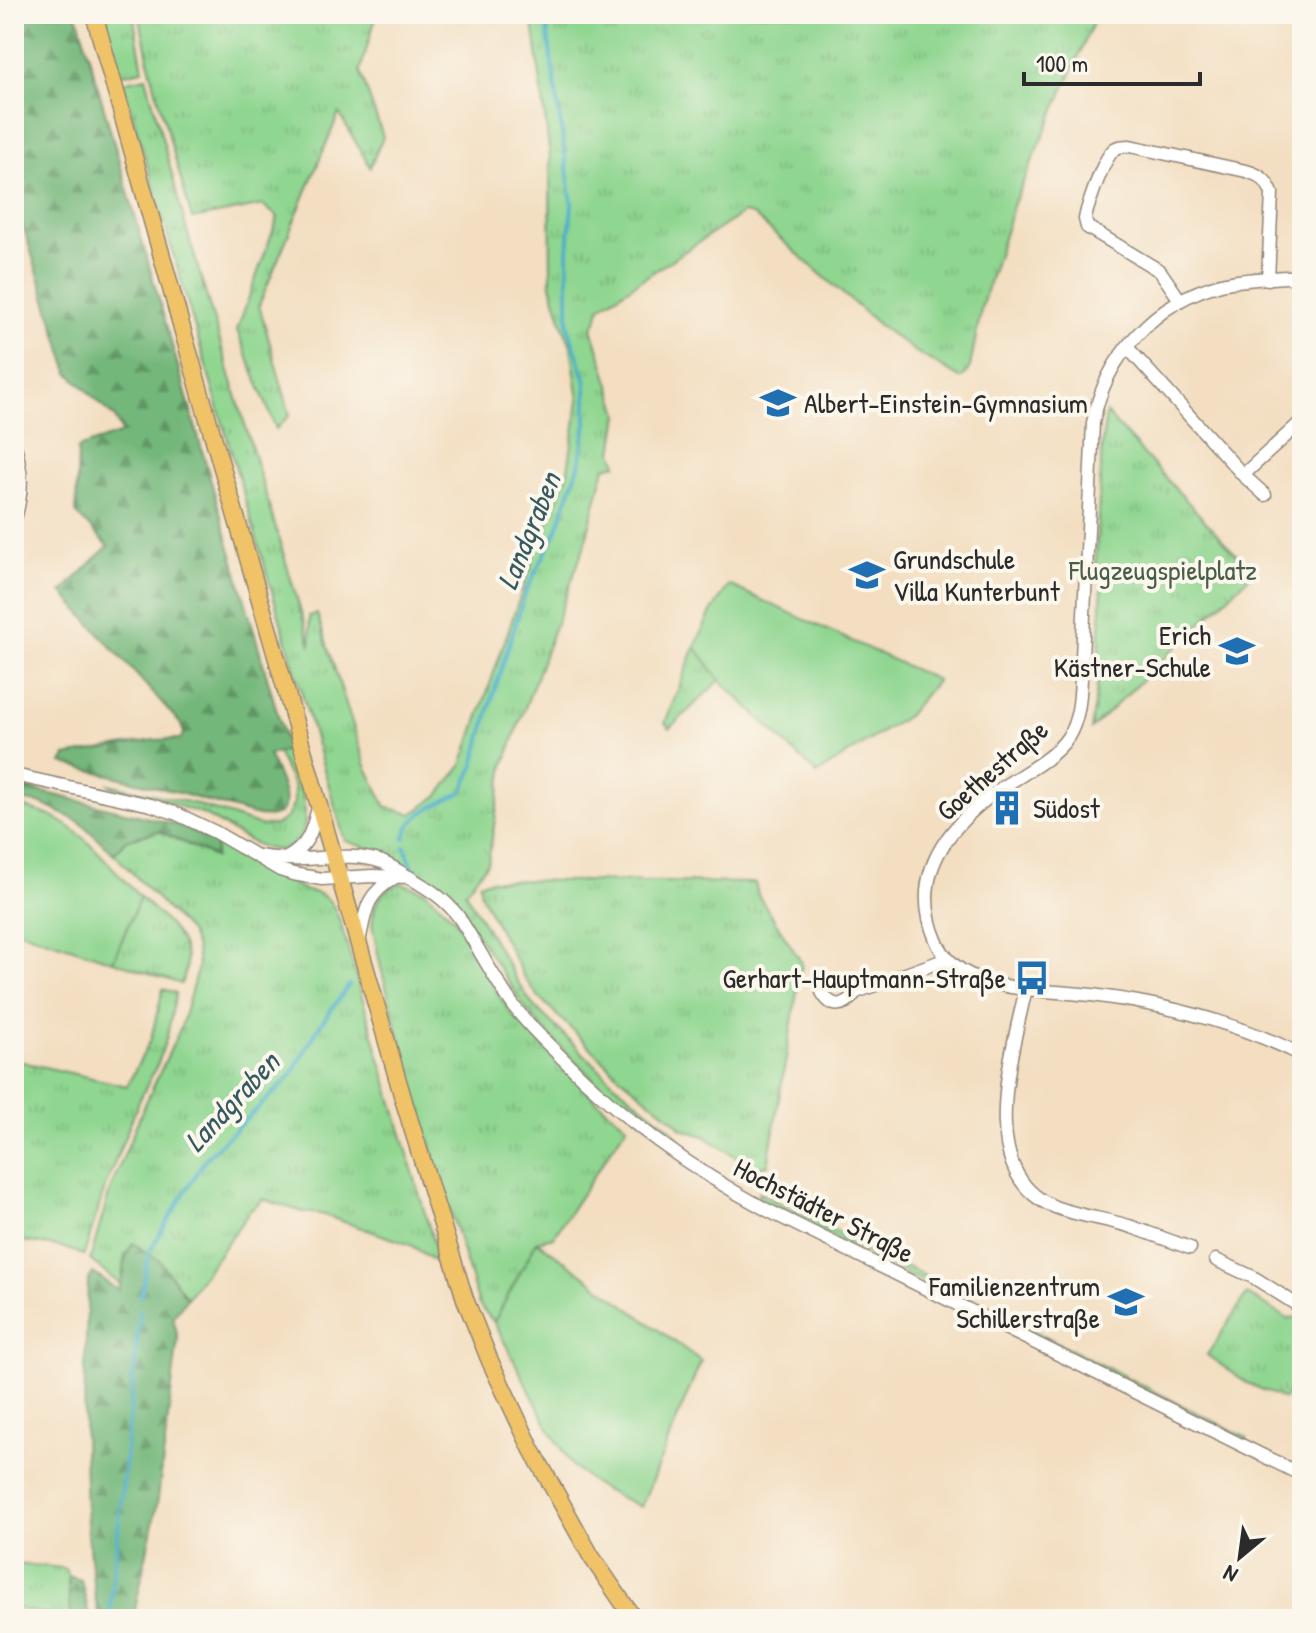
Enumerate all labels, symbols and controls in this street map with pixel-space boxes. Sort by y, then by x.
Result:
scale bar [1024,36,1200,86]
text: 100 m [1036,47,1088,79]
school or university icon: Albert-Einstein-Gymnasium [759,384,797,422]
place label: Albert-Einstein-Gymnasium [804,384,1088,422]
water label: Landgraben [487,464,571,595]
place label: Grundschule Villa Kunterbunt [893,540,1060,610]
park label: Flugzeugspielplatz [1068,551,1257,589]
school or university icon: Grundschule Villa Kunterbunt [848,556,886,594]
place label: Erich Kästner-Schule [1054,616,1211,686]
school or university icon: Erich Kästner-Schule [1218,632,1256,670]
street label: Goethestraße [928,711,1056,829]
building icon: Südost [988,789,1026,827]
place label: Südost [1033,789,1100,827]
place label: Gerhart-Hauptmann-Straße [722,959,1006,997]
bus stop icon: Gerhart-Hauptmann-Straße [1013,959,1051,997]
water label: Landgraben [175,1041,290,1161]
street label: Hochstädter Straße [727,1148,921,1272]
place label: Familienzentrum Schillerstraße [928,1267,1100,1337]
school or university icon: Familienzentrum Schillerstraße [1107,1283,1145,1321]
north arrow [1200,1517,1280,1597]
text: N [1218,1558,1243,1590]

